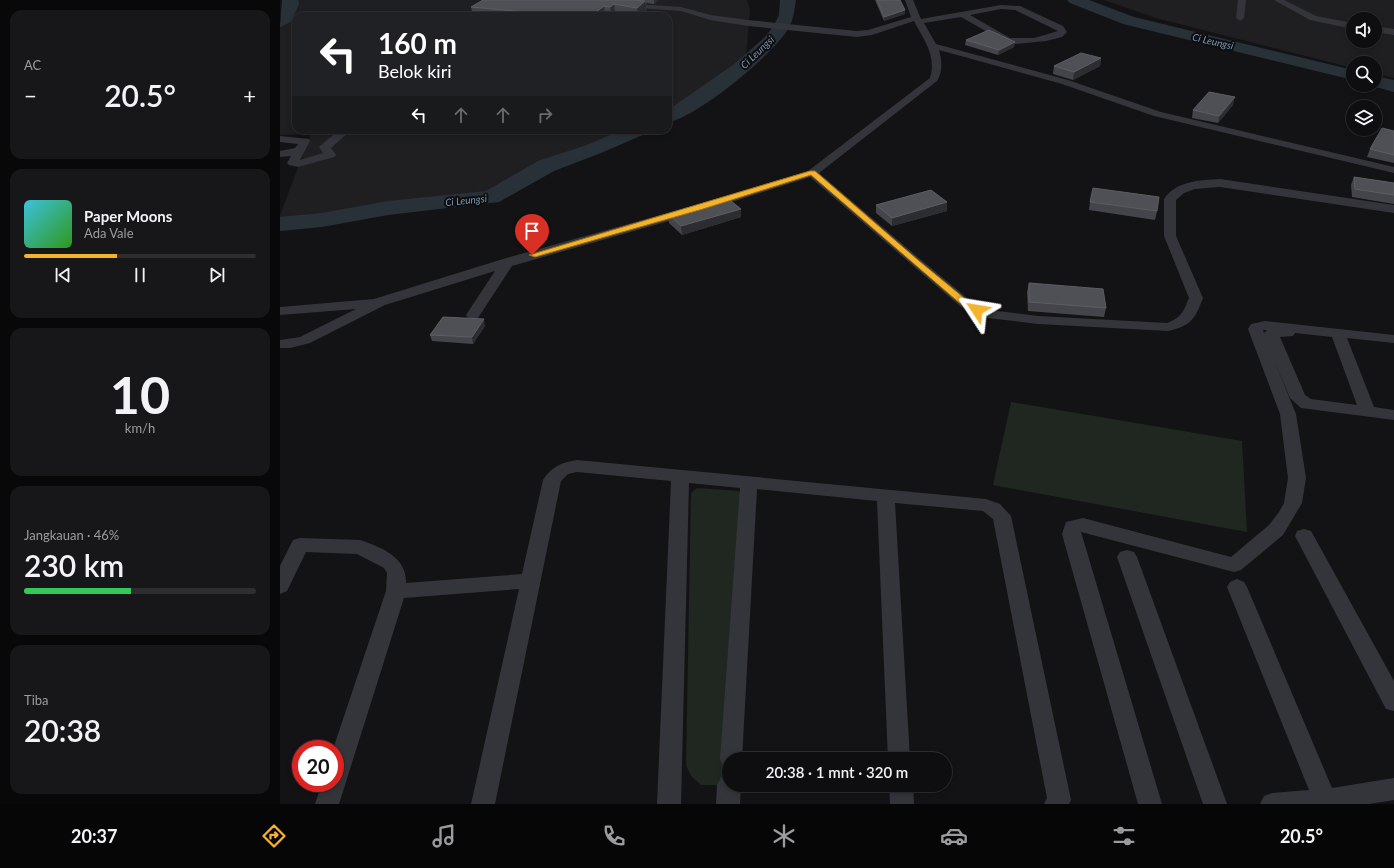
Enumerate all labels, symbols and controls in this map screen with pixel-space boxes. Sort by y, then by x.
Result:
map controls [1346,12,1382,136]
button: sound [1346,12,1382,48]
text: 160 m [378,26,457,60]
icon: left [312,28,364,80]
water label: Ci Leungsi [1191,30,1235,52]
water label: Ci Leungsi [738,33,777,71]
button: search [1346,56,1382,92]
text: AC [24,57,41,73]
text: Belok kiri [378,60,452,82]
text: 20.5° [104,77,176,113]
text: − [24,82,37,109]
text: + [243,82,256,109]
button: layers [1346,100,1382,136]
icon: left [408,104,430,126]
icon: ahead [450,104,472,126]
icon: ahead [492,104,514,126]
icon: right [534,104,556,126]
water label: Ci Leungsi [445,192,488,208]
text: Paper Moons [84,207,172,225]
pin [515,214,549,255]
icon: arrive [521,220,543,242]
text: Ada Vale [84,225,134,241]
icon: previous [52,264,74,286]
icon: pause [129,264,151,286]
icon: next [206,264,228,286]
position arrow [956,289,998,331]
text: 10 [110,363,170,425]
text: km/h [125,420,155,436]
text: Jangkauan · 46% [24,527,119,543]
text: 230 km [24,547,124,583]
text: Tiba [24,692,49,708]
text: 20:38 [24,712,101,748]
speed limit sign: 20 [292,740,344,792]
text: 20:38 · 1 mnt · 320 m [766,763,908,781]
icon: directions [260,822,288,850]
icon: music [430,822,458,850]
icon: phone [600,822,628,850]
icon: climate [770,822,798,850]
icon: car [940,822,968,850]
icon: filters [1110,822,1138,850]
text: 20:37 [71,825,117,847]
text: 20.5° [1280,825,1323,847]

